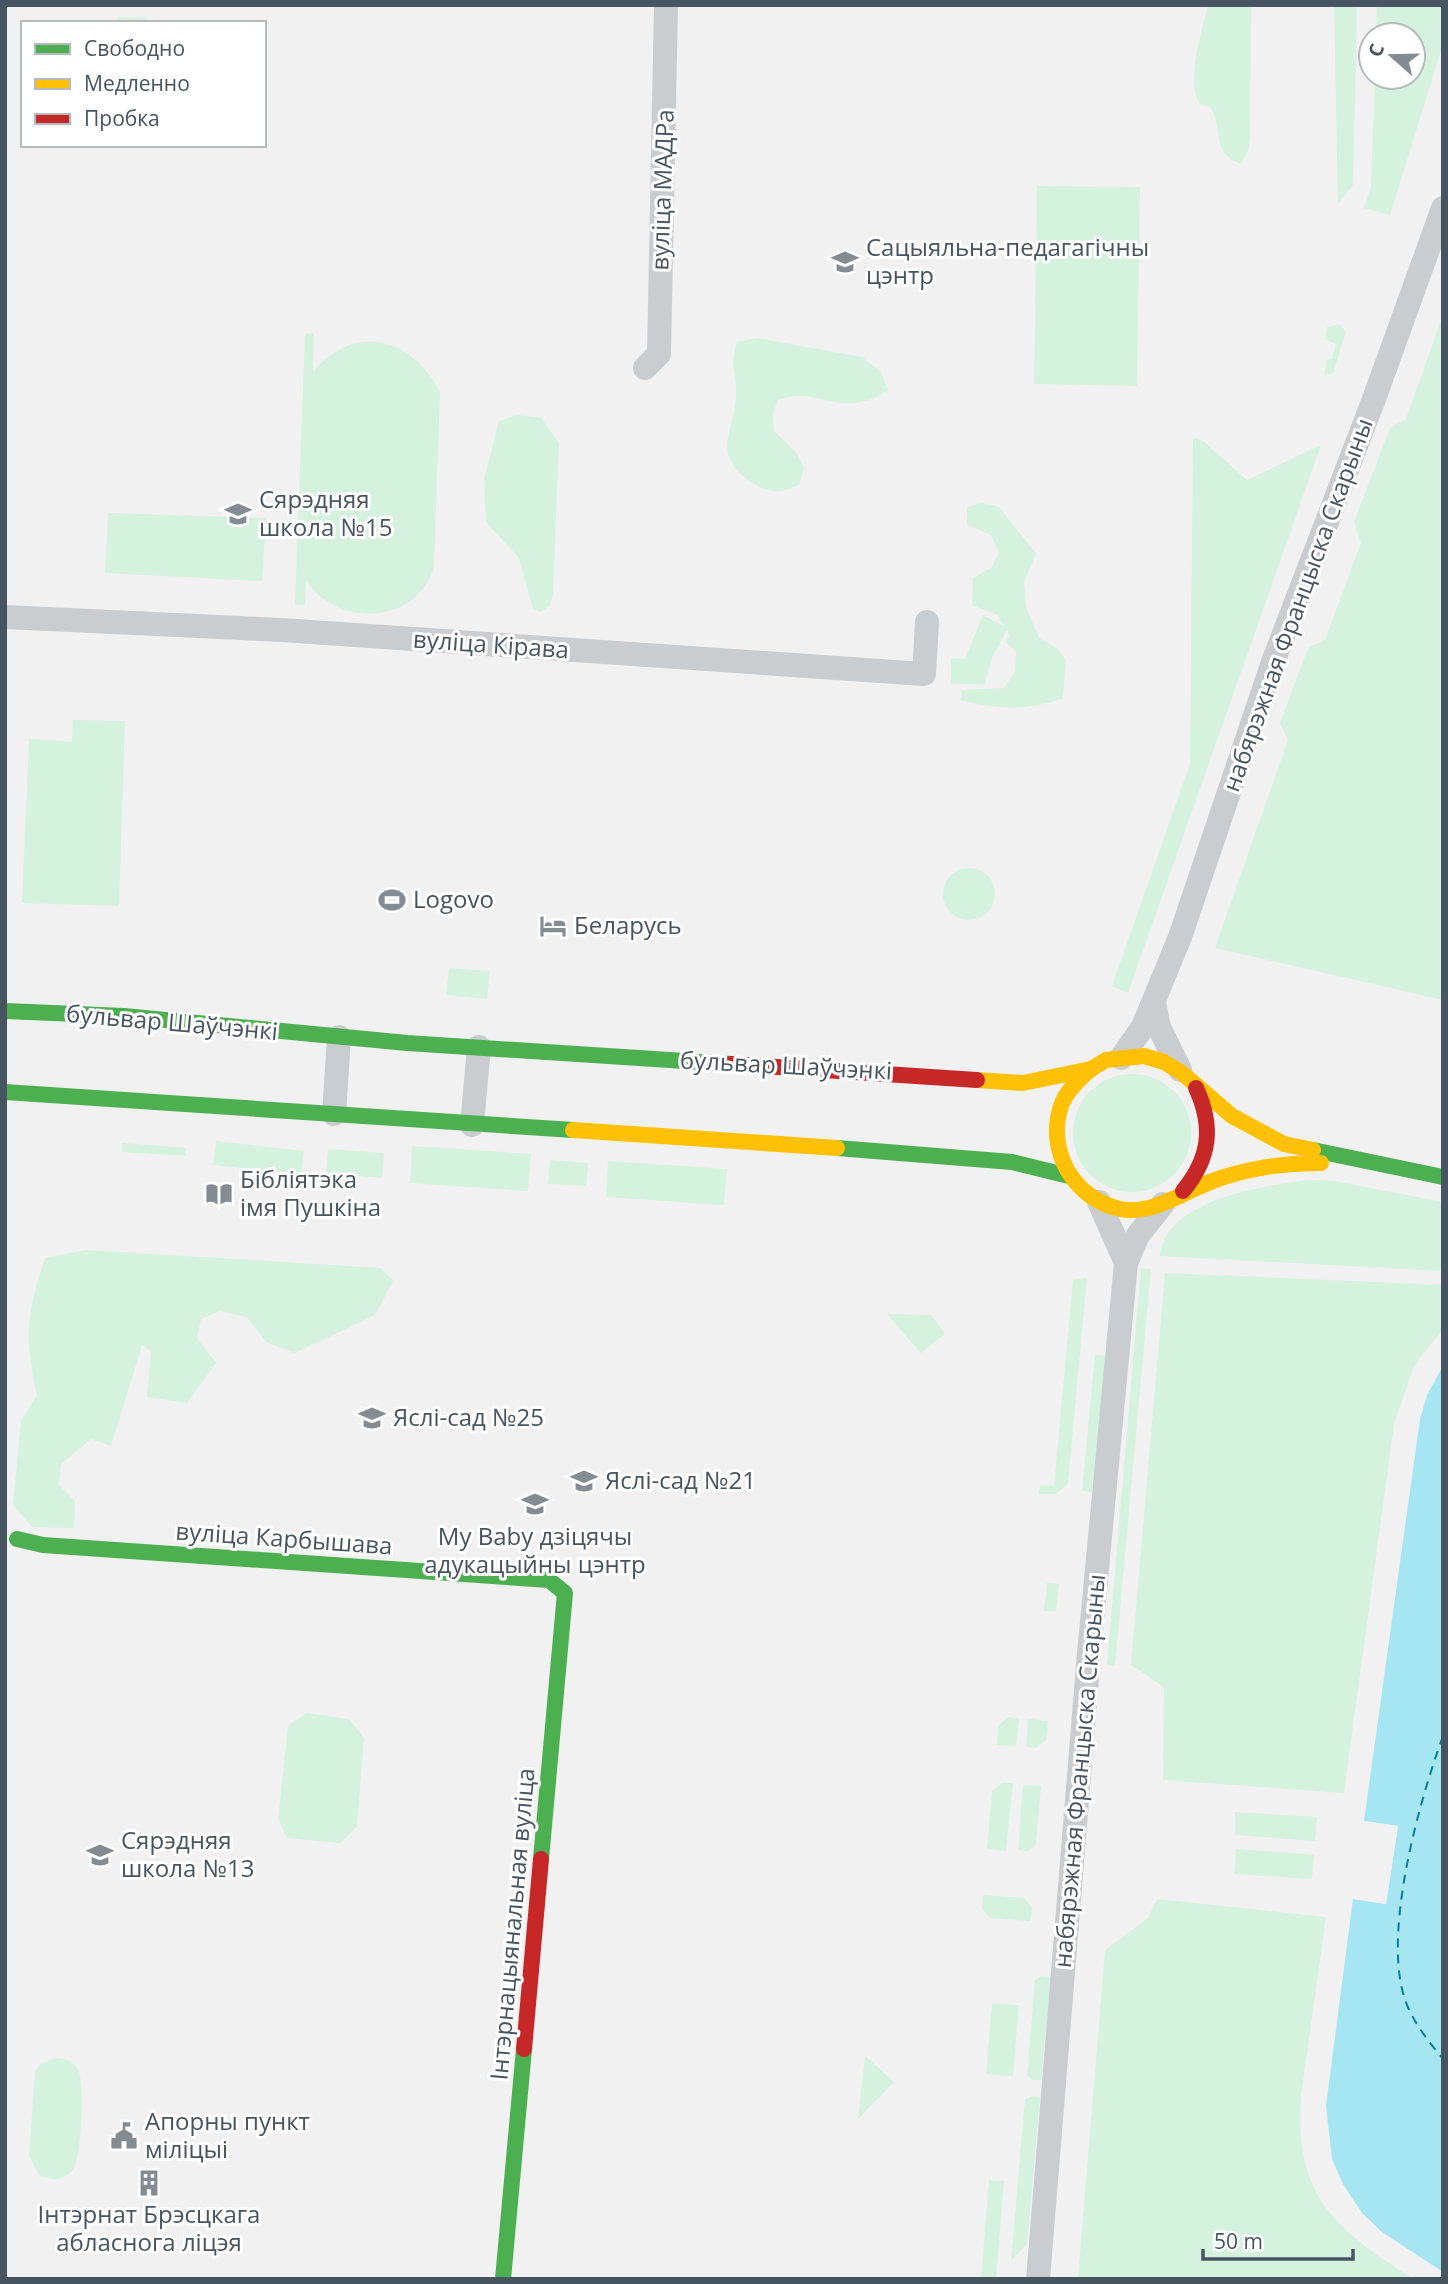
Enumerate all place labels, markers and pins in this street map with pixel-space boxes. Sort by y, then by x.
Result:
place label: Сацыяльна-педагагічны цэнтр [866,230,1149,291]
school or university icon: Сацыяльна-педагагічны цэнтр [830,247,860,277]
place label: Сярэдняя школа №15 [259,482,392,543]
school or university icon: Сярэдняя школа №15 [223,499,253,529]
place label: Logovo [413,882,494,915]
sports icon: Logovo [377,885,407,915]
place label: Беларусь [574,908,682,941]
hotel icon: Беларусь [538,911,568,941]
place label: Бібліятэка імя Пушкіна [240,1162,381,1223]
library icon: Бібліятэка імя Пушкіна [204,1179,234,1209]
place label: Яслі-сад №25 [393,1400,544,1433]
school or university icon: Яслі-сад №25 [357,1403,387,1433]
place label: Яслі-сад №21 [605,1463,756,1496]
school or university icon: Яслі-сад №21 [569,1466,599,1496]
school or university icon: My Baby дзіцячы адукацыйны цэнтр [520,1489,550,1519]
place label: My Baby дзіцячы адукацыйны цэнтр [424,1519,646,1580]
place label: Сярэдняя школа №13 [121,1823,254,1884]
school or university icon: Сярэдняя школа №13 [85,1840,115,1870]
place label: Апорны пункт міліцыі [145,2104,310,2165]
public building icon: Апорны пункт міліцыі [109,2121,139,2151]
building icon: Інтэрнат Брэсцкага абласнога ліцэя [134,2168,164,2198]
place label: Інтэрнат Брэсцкага абласнога ліцэя [38,2197,260,2258]

